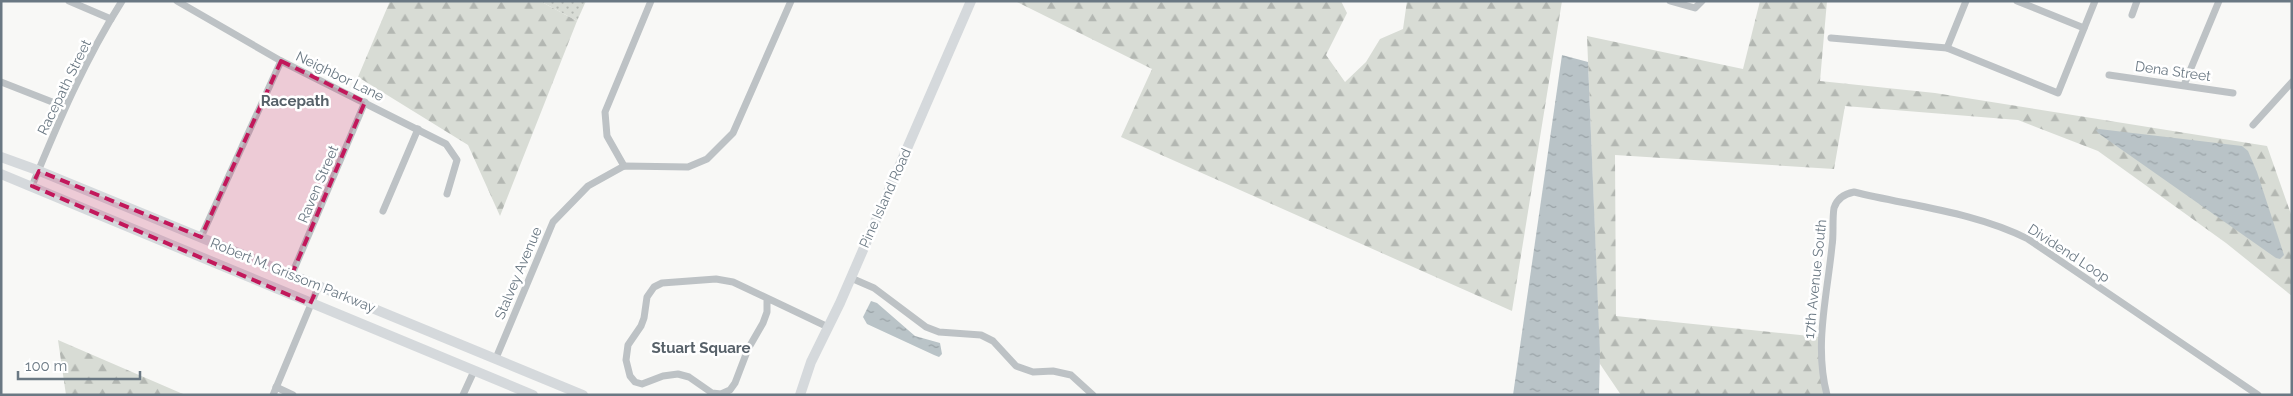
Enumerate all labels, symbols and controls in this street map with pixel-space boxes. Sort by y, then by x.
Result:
street label: Racepath Street [34,37,94,137]
street label: Neighbor Lane [293,48,387,104]
street label: Dena Street [2134,58,2212,84]
district label: Racepath [261,92,329,110]
street label: Raven Street [295,143,342,225]
street label: Pine Island Road [856,146,914,250]
street label: 17th Avenue South [1801,218,1829,340]
street label: Dividend Loop [2025,221,2113,286]
street label: Stalvey Avenue [491,224,545,322]
street label: Robert M. Grissom Parkway [208,234,378,316]
district label: Stuart Square [651,339,751,357]
scale bar [18,348,140,380]
text: 100 m [25,357,67,375]

